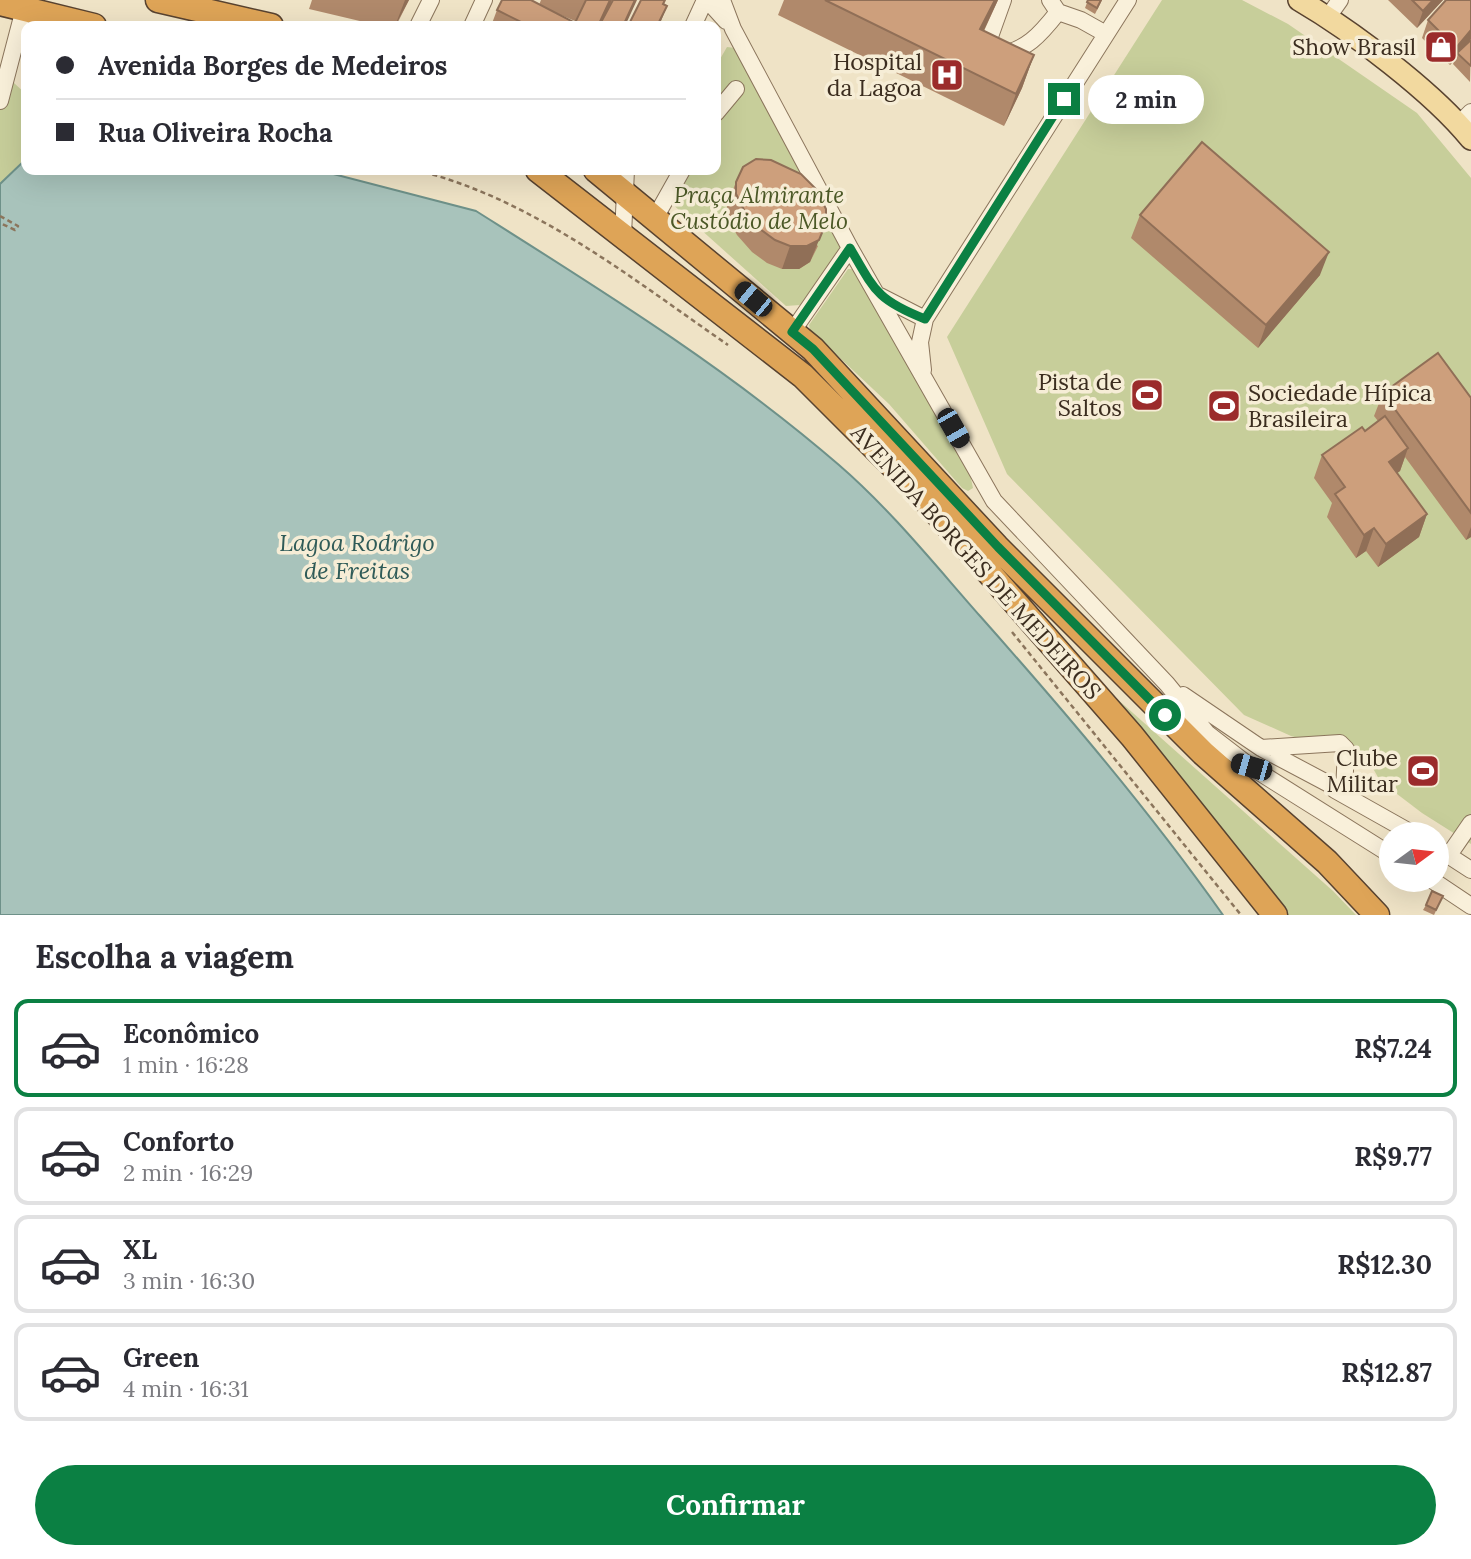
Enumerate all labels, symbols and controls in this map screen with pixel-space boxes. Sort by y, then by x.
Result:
shop icon: Show Brasil [1422,28,1460,66]
place label: Show Brasil [1292,32,1416,61]
place label: Hospital da Lagoa [827,47,922,102]
text: Avenida Borges de Medeiros [98,49,447,82]
hospital icon: Hospital da Lagoa [928,56,966,94]
callout: 2 min [1088,74,1204,124]
route end [1048,83,1080,115]
text: 2 min [1115,85,1177,114]
text: Rua Oliveira Rocha [98,116,333,149]
park label: Praça Almirante Custódio de Melo [670,180,848,235]
car [731,277,776,321]
place label: Pista de Saltos [1038,367,1122,422]
sports icon: Pista de Saltos [1128,376,1166,414]
place label: Sociedade Hípica Brasileira [1248,378,1432,433]
sports icon: Sociedade Hípica Brasileira [1205,387,1243,425]
car [934,405,973,451]
street label: AVENIDA BORGES DE MEDEIROS [844,417,1108,705]
water label: Lagoa Rodrigo de Freitas [279,527,435,586]
route start [1149,699,1181,731]
place label: Clube Militar [1327,743,1398,798]
car [1228,751,1275,783]
sports icon: Clube Militar [1404,752,1442,790]
north arrow [1379,822,1449,892]
map controls [1379,822,1449,892]
text: Escolha a viagem [35,936,294,977]
icon: car [39,1017,102,1080]
text: Econômico [123,1017,259,1050]
text: R$7.24 [1354,1032,1432,1065]
text: 1 min · 16:28 [123,1050,249,1079]
icon: car [39,1125,102,1188]
text: Conforto [123,1125,234,1158]
text: R$9.77 [1354,1140,1432,1173]
text: 2 min · 16:29 [123,1158,253,1187]
icon: car [39,1233,102,1296]
text: XL [123,1233,157,1266]
text: R$12.30 [1337,1248,1432,1281]
text: 3 min · 16:30 [123,1266,255,1295]
icon: car [39,1341,102,1404]
text: Green [123,1341,199,1374]
text: R$12.87 [1341,1356,1432,1389]
text: 4 min · 16:31 [123,1374,249,1403]
button: Confirmar [35,1465,1436,1545]

